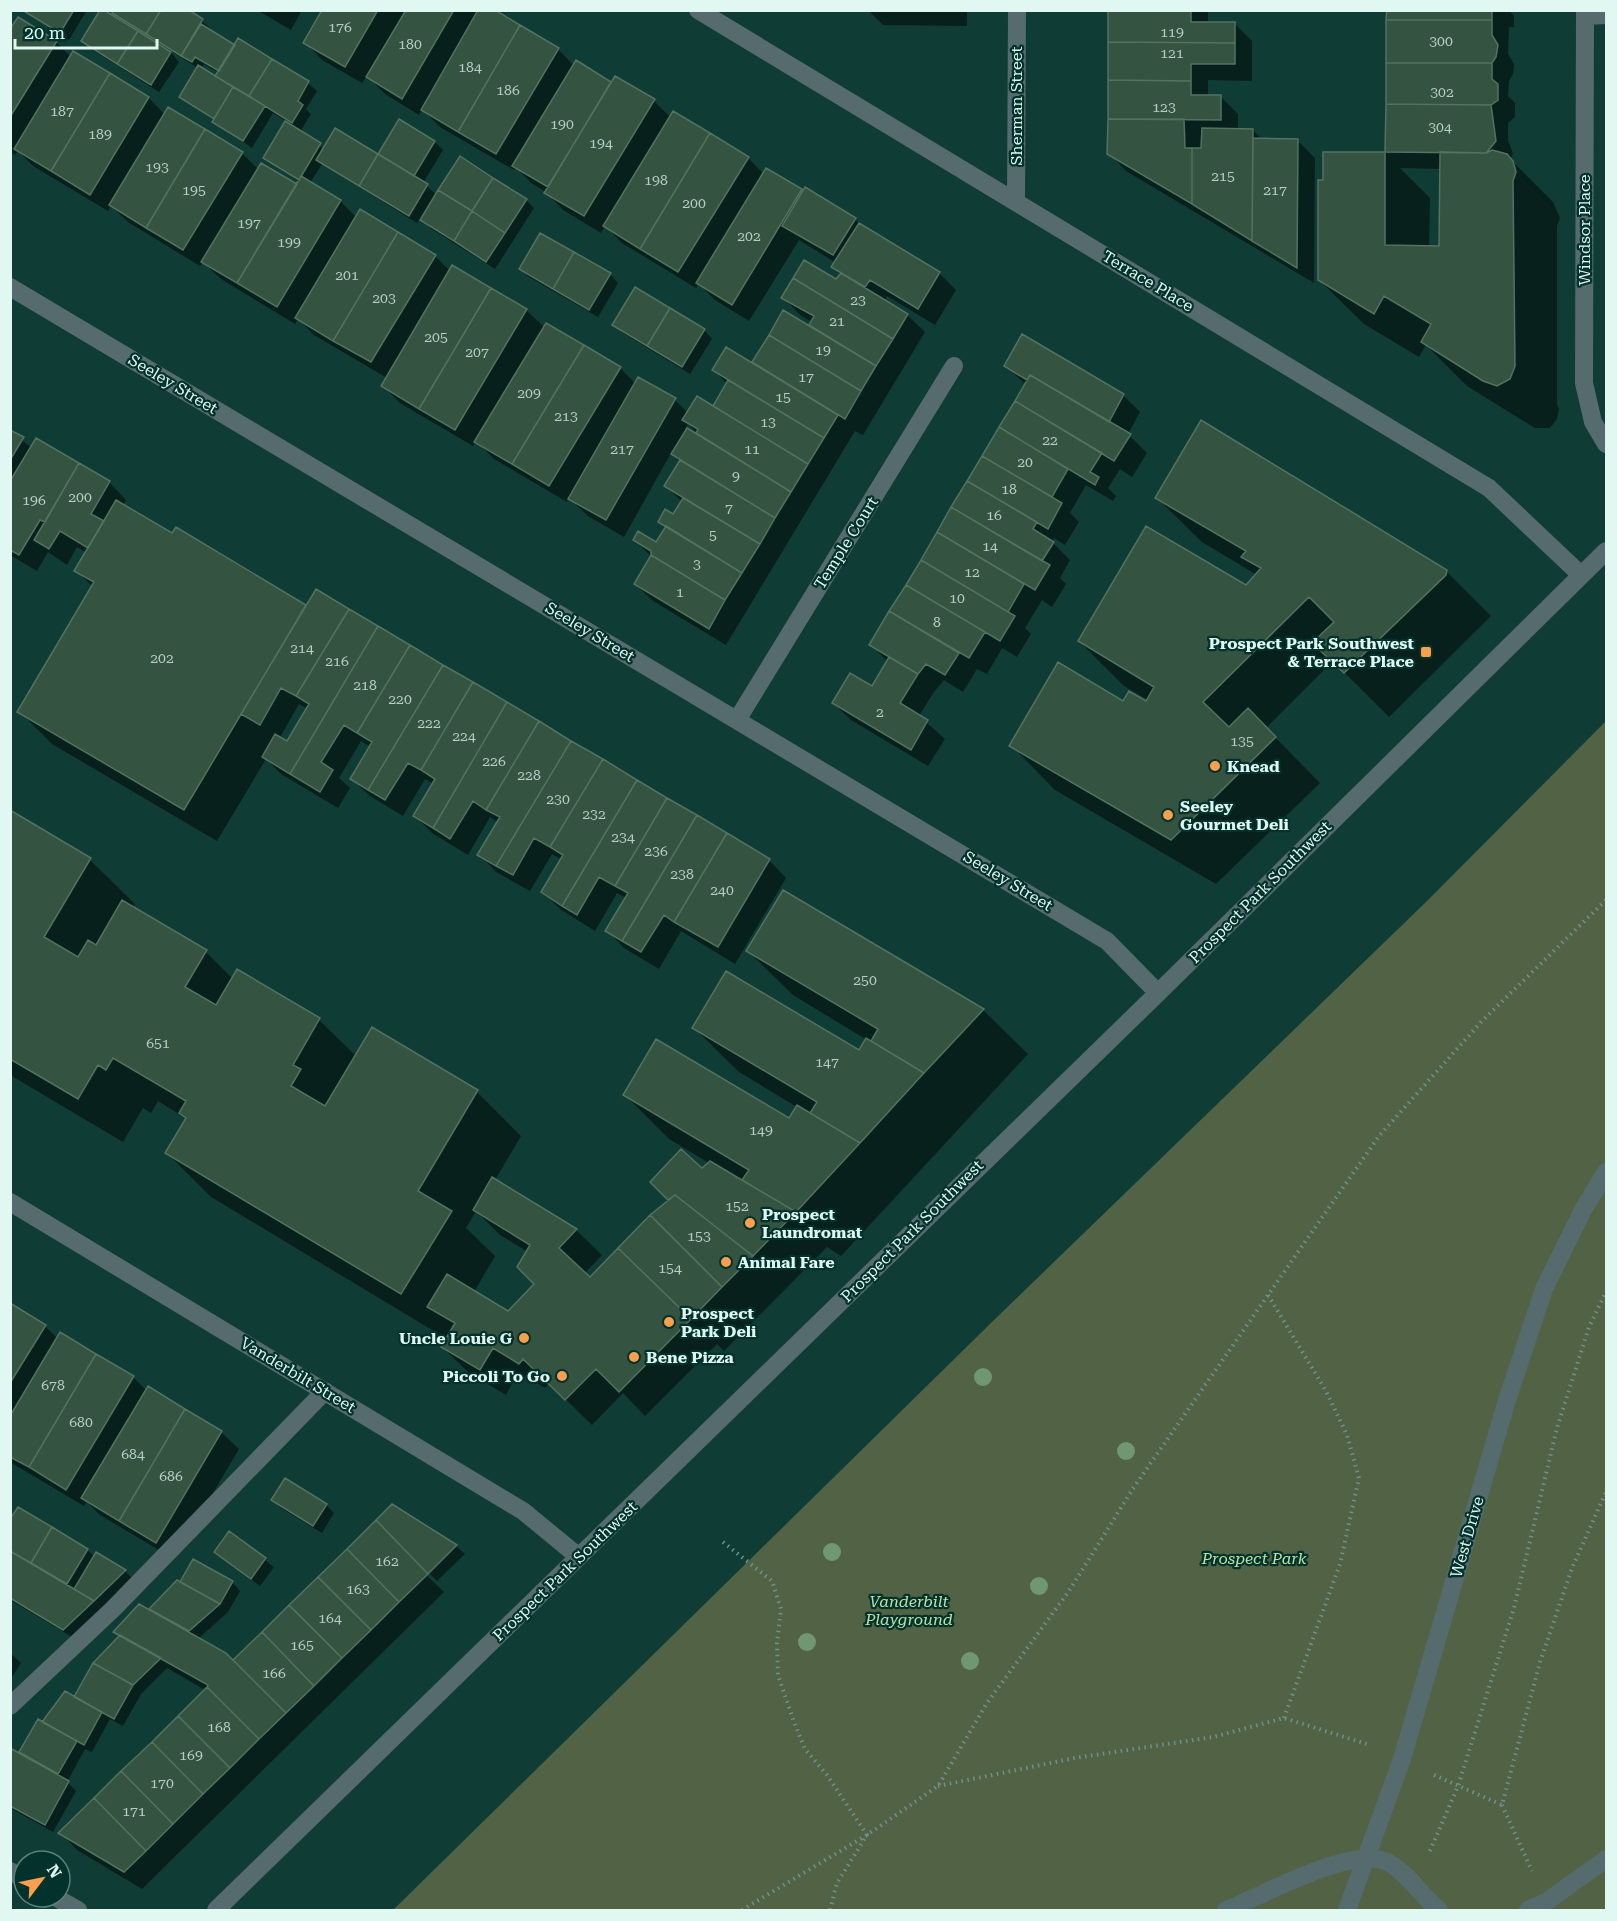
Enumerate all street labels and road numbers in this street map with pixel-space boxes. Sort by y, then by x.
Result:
street label: Sherman Street [1007,46,1026,166]
street label: Windsor Place [1575,174,1594,286]
street label: Terrace Place [1099,246,1197,316]
street label: Seeley Street [125,350,221,418]
street label: Temple Court [810,493,882,593]
street label: Seeley Street [542,598,638,666]
street label: Prospect Park Southwest [1185,817,1335,967]
street label: Seeley Street [960,847,1056,915]
street label: Prospect Park Southwest [837,1156,987,1306]
street label: Vanderbilt Street [237,1333,359,1417]
street label: West Drive [1446,1494,1488,1580]
street label: Prospect Park Southwest [489,1497,641,1645]

